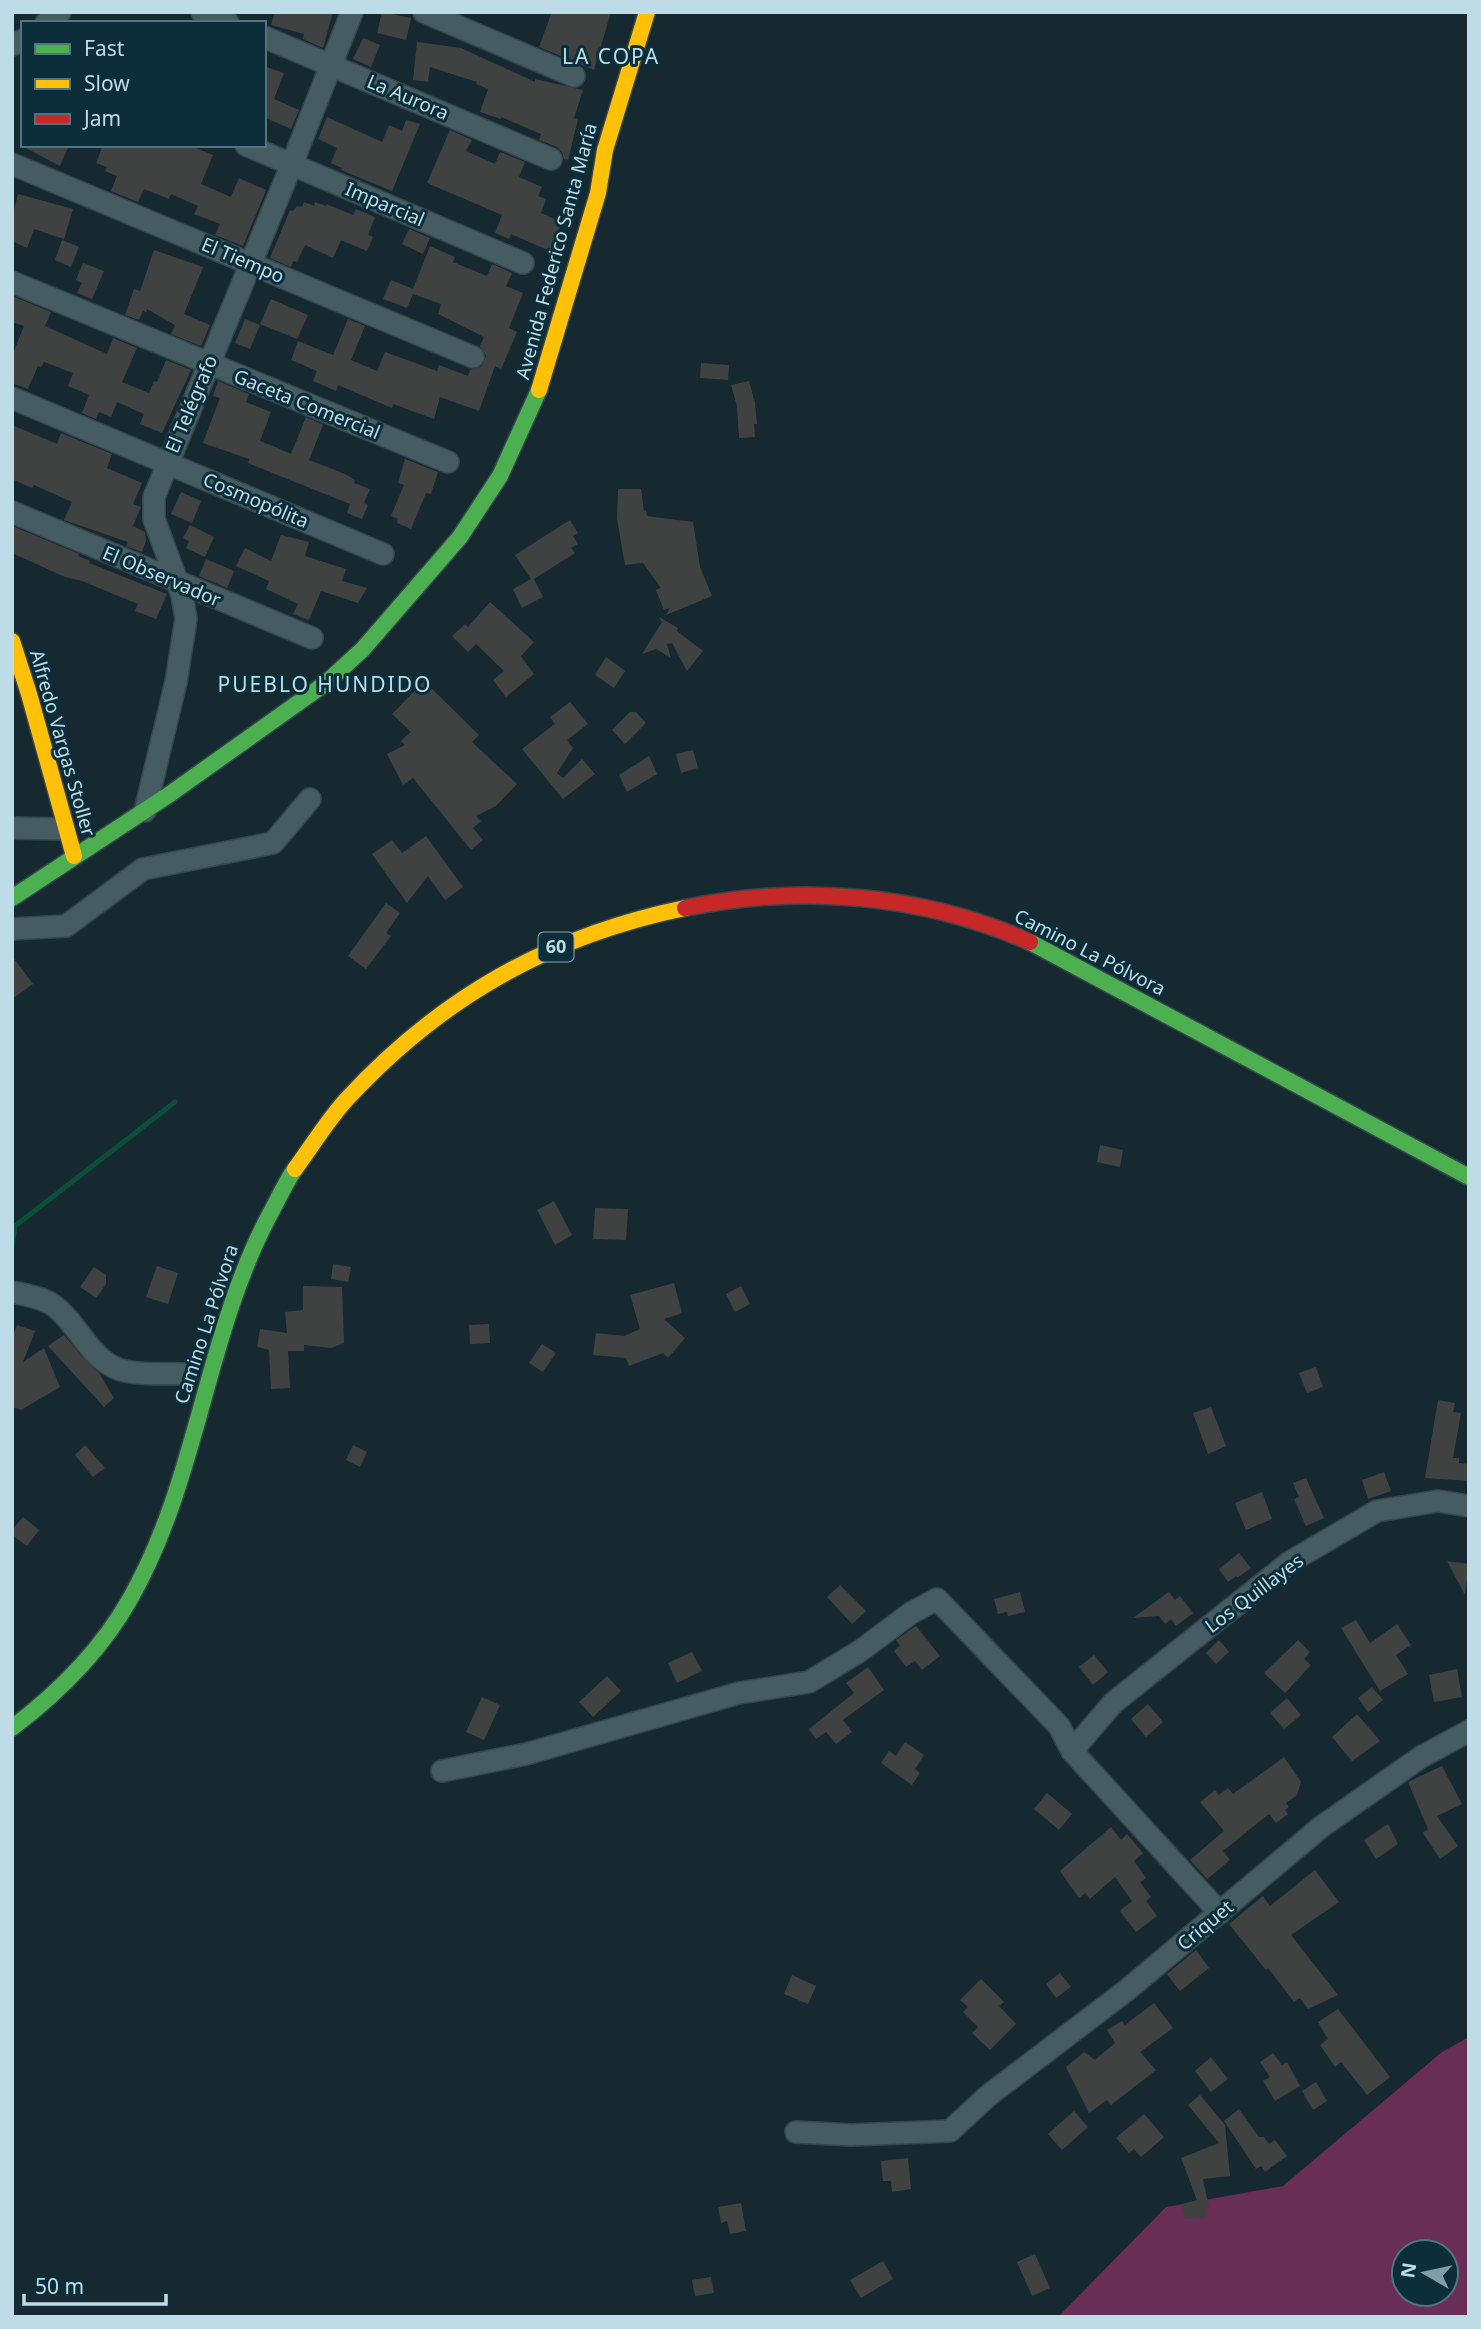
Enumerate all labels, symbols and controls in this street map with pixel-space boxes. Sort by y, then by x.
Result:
legend [21,21,266,147]
text: Fast [84,34,125,62]
district label: LA COPA [562,42,660,70]
street label: La Aurora [363,68,453,126]
text: Slow [84,69,130,97]
text: Jam [82,104,121,132]
street label: Avenida Federico Santa María [509,120,603,382]
street label: Imparcial [341,176,429,232]
street label: El Tiempo [198,231,288,289]
street label: El Telégrafo [159,351,223,457]
street label: Gaceta Comercial [230,363,384,445]
street label: Cosmopólita [199,466,313,534]
street label: El Observador [99,539,225,613]
street label: Alfredo Vargas Stoller [24,647,102,839]
district label: PUEBLO HUNDIDO [218,670,432,698]
street label: Camino La Pólvora [1010,903,1170,1001]
road number: 60 [538,932,574,962]
street label: Camino La Pólvora [168,1241,244,1407]
street label: Los Quillayes [1199,1547,1309,1639]
street label: Criquet [1171,1894,1239,1956]
north arrow [1390,2238,1460,2308]
text: N [1394,2261,1422,2280]
scale bar [24,2262,166,2306]
text: 50 m [35,2272,84,2300]

